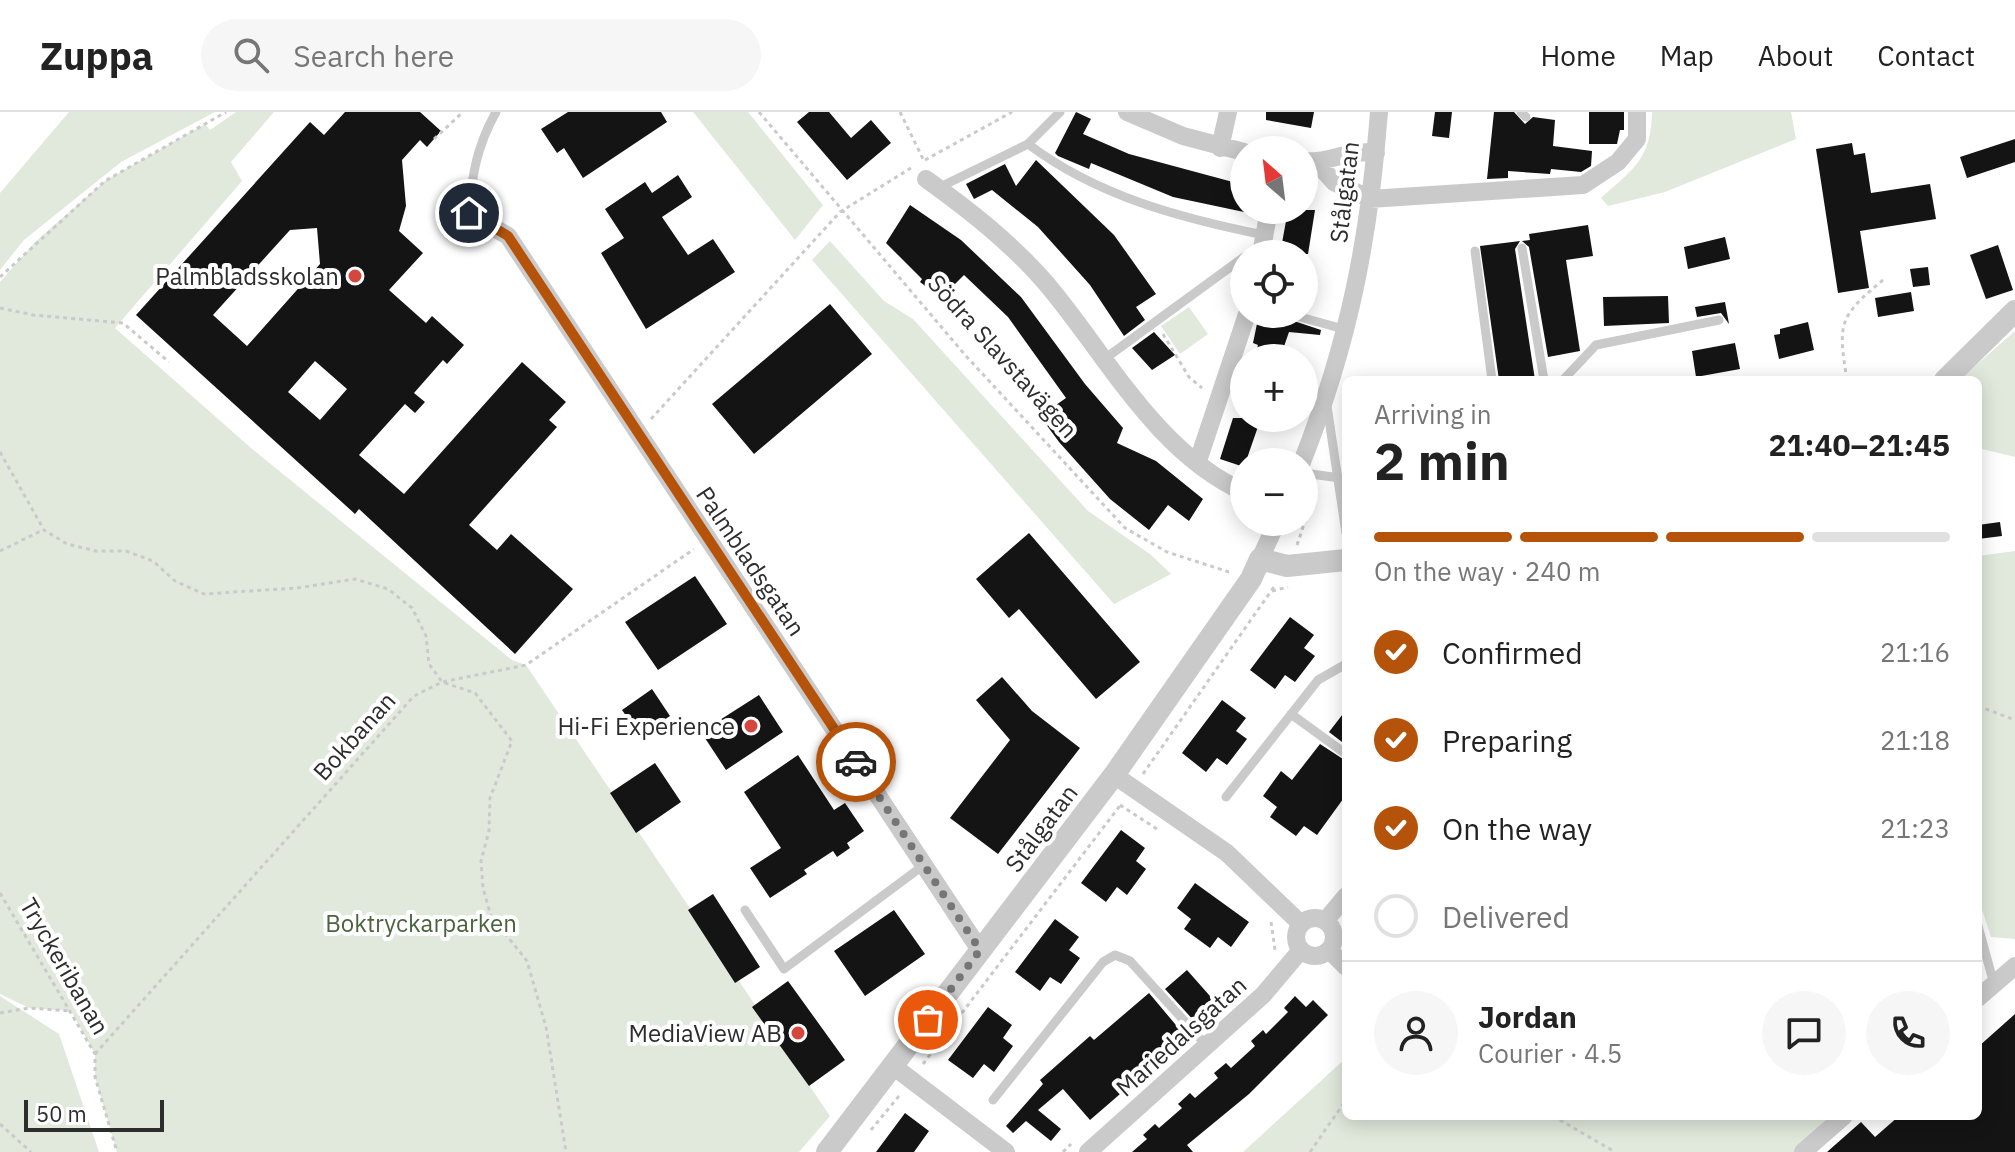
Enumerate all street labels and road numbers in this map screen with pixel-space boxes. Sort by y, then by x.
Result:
street label: Stålgatan [1322,139,1366,245]
street label: Södra Slavstavägen [921,267,1085,445]
street label: Palmbladsgatan [689,480,813,642]
street label: Bokbanan [306,685,402,787]
street label: Stålgatan [998,778,1084,878]
street label: Tryckeribanan [13,892,117,1040]
street label: Mariedalsgatan [1109,969,1253,1103]

